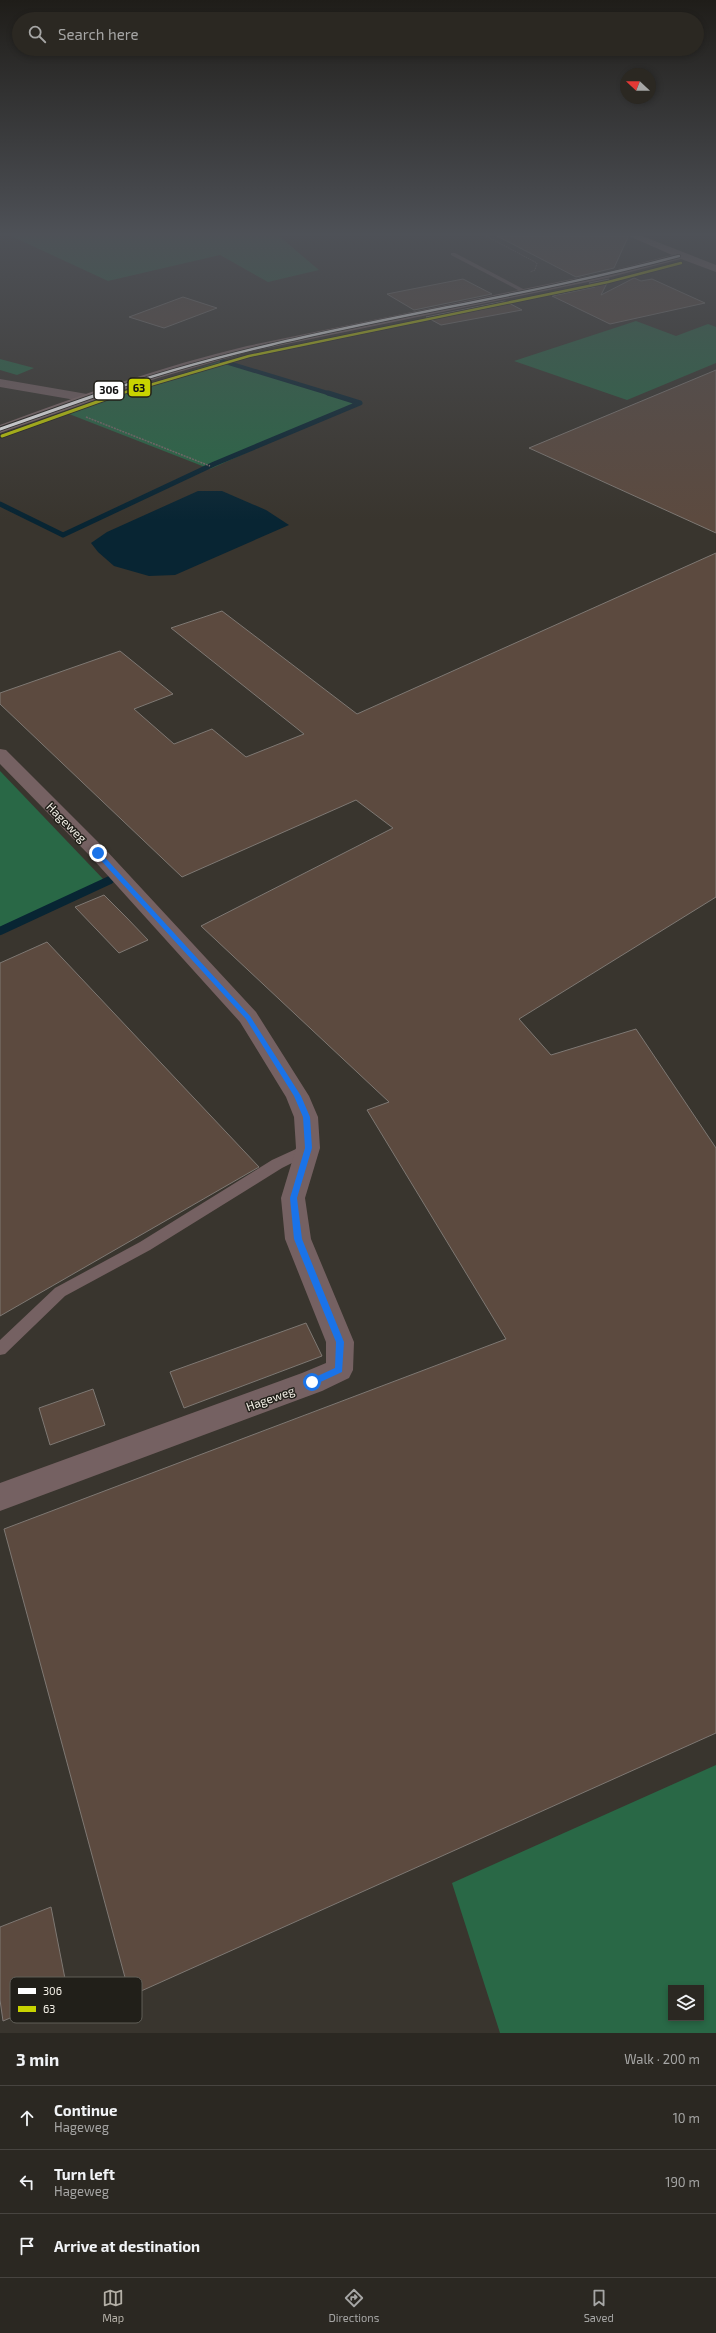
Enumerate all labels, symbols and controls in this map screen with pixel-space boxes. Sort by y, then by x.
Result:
search box [12,12,704,56]
icon: search [26,23,48,45]
text: Search here [58,25,139,43]
north arrow [620,68,656,104]
line badge: 63 [128,378,151,397]
line badge: 306 [94,381,124,400]
text: 63 [133,381,145,394]
text: 306 [99,383,119,396]
street label: Hageweg [44,799,90,845]
route end [89,844,107,862]
route start [303,1373,321,1391]
street label: Hageweg [244,1383,296,1413]
legend [10,1977,142,2023]
text: 306 [43,1984,62,1997]
map controls [668,1985,704,2021]
button: layers [668,1985,704,2021]
text: 63 [43,2002,55,2015]
text: 3 min [16,2049,59,2069]
text: Walk · 200 m [624,2051,700,2067]
text: Continue [54,2101,117,2119]
icon: ahead [16,2107,38,2129]
text: 10 m [673,2110,700,2126]
text: Hageweg [54,2119,109,2135]
text: Turn left [54,2165,115,2183]
icon: left [16,2171,38,2193]
text: 190 m [665,2174,700,2190]
text: Hageweg [54,2183,109,2199]
icon: arrive [16,2235,38,2257]
text: Arrive at destination [54,2237,200,2255]
tab: Map [102,2287,124,2324]
tab: Directions [329,2287,379,2324]
tab: Saved [584,2287,614,2324]

